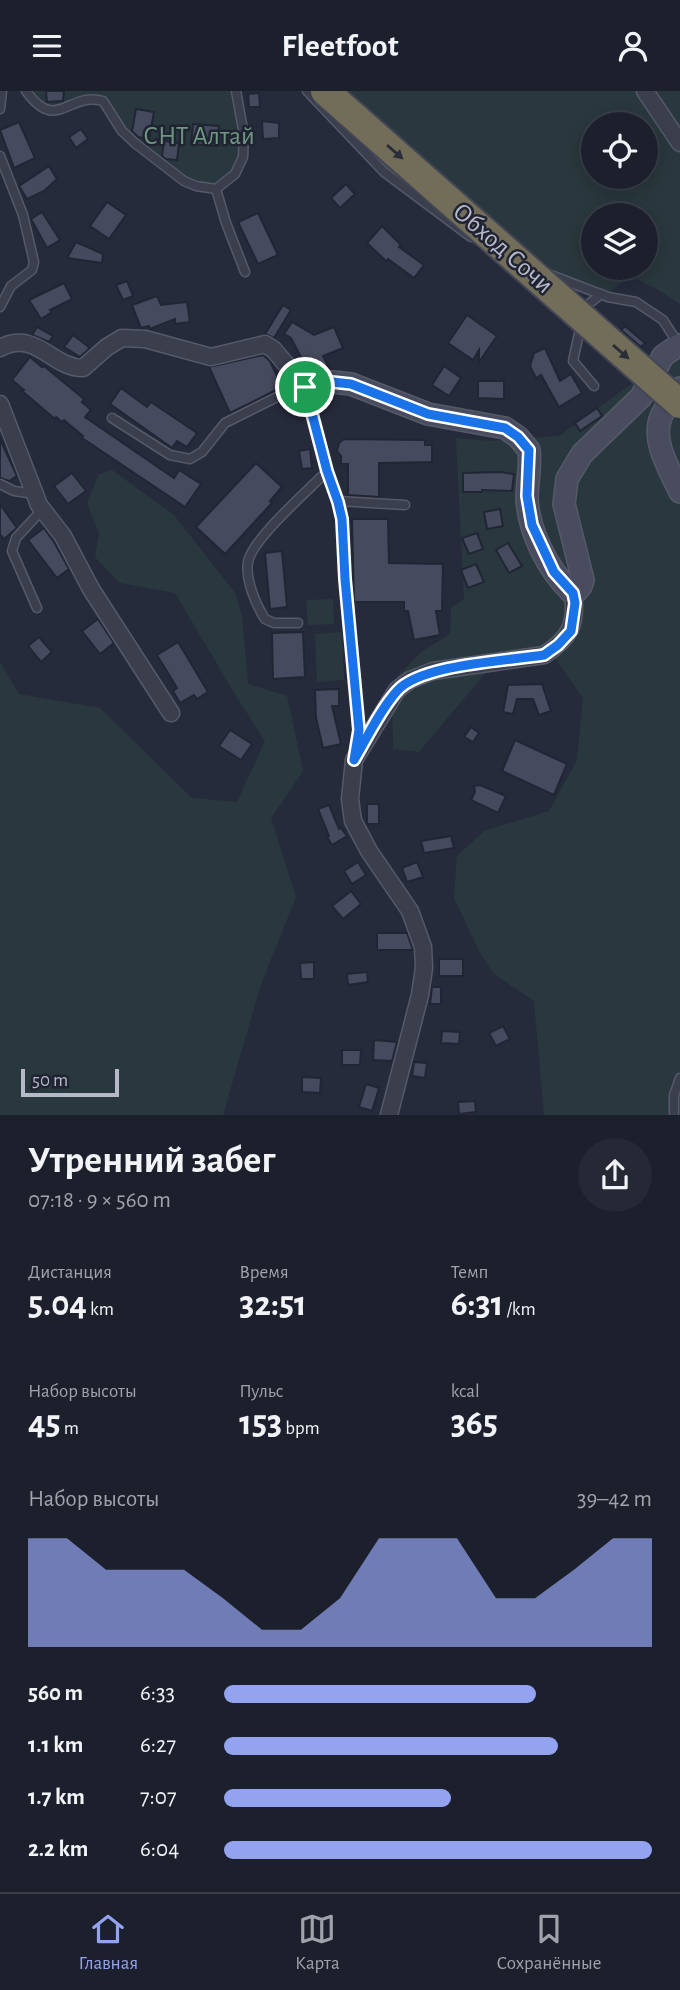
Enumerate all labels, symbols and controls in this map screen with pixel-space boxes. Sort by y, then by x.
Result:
icon: menu [28,27,66,65]
icon: person [614,27,652,65]
text: Fleetfoot [282,30,398,62]
map controls [581,112,658,280]
button: locate [581,112,658,189]
park label: СНТ Алтай [143,123,255,149]
one-way arrow [386,144,403,160]
street label: Обход Сочи [448,198,558,298]
button: layers [581,203,658,280]
one-way arrow [612,344,629,359]
pin [275,357,335,417]
icon: arrive [286,368,324,406]
scale bar [21,1066,119,1098]
text: 50 m [32,1071,68,1090]
button: share [578,1138,652,1212]
text: Утренний забег [28,1142,275,1180]
text: 07:18 · 9 × 560 m [28,1189,171,1212]
text: Дистанция [28,1263,112,1282]
text: Время [239,1263,289,1282]
text: Темп [451,1263,489,1282]
text: 5.04 [28,1287,87,1322]
text: 32:51 [239,1287,307,1322]
text: 6:31 [451,1287,503,1322]
text: km [87,1300,114,1319]
text: /km [503,1300,536,1319]
text: Набор высоты [28,1382,137,1401]
text: Пульс [239,1382,283,1401]
text: kcal [451,1382,480,1401]
text: 45 [28,1406,61,1441]
text: 153 [239,1406,282,1441]
text: 365 [451,1406,498,1441]
text: m [61,1419,79,1438]
text: bpm [282,1419,320,1438]
text: Набор высоты [28,1488,160,1511]
text: 39–42 m [577,1488,652,1511]
text: 560 m [28,1682,83,1705]
text: 6:33 [140,1682,175,1705]
text: 1.1 km [28,1734,83,1757]
text: 6:27 [140,1734,176,1757]
text: 1.7 km [28,1786,85,1809]
text: 7:07 [140,1786,177,1809]
text: 2.2 km [28,1838,88,1861]
text: 6:04 [140,1838,179,1861]
tab: Главная [78,1910,138,1975]
tab: Карта [295,1910,340,1975]
tab: Сохранённые [497,1910,602,1975]

